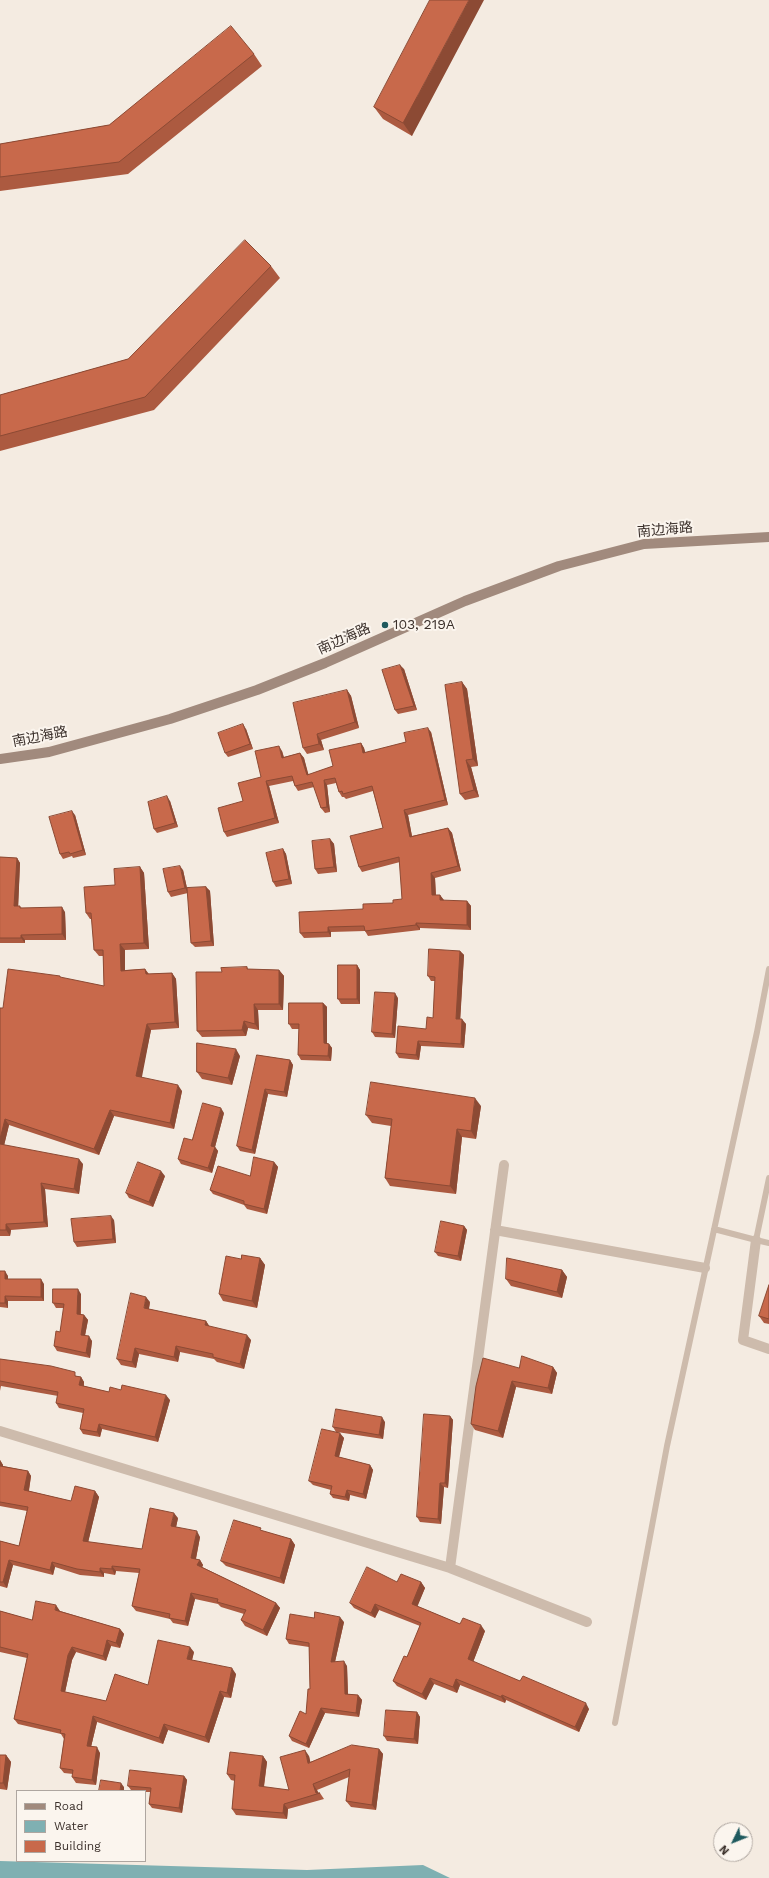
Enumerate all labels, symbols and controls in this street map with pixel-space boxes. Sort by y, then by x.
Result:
street label: 南边海路 [636,519,694,541]
place label: 103, 219A [393,617,455,633]
street label: 南边海路 [315,620,373,658]
marker: 103, 219A [380,620,390,630]
street label: 南边海路 [11,723,69,751]
legend [16,1790,146,1862]
text: Road [54,1799,83,1813]
text: Water [54,1819,88,1833]
north arrow [713,1822,753,1862]
text: Building [54,1839,101,1853]
text: N [717,1842,732,1857]

